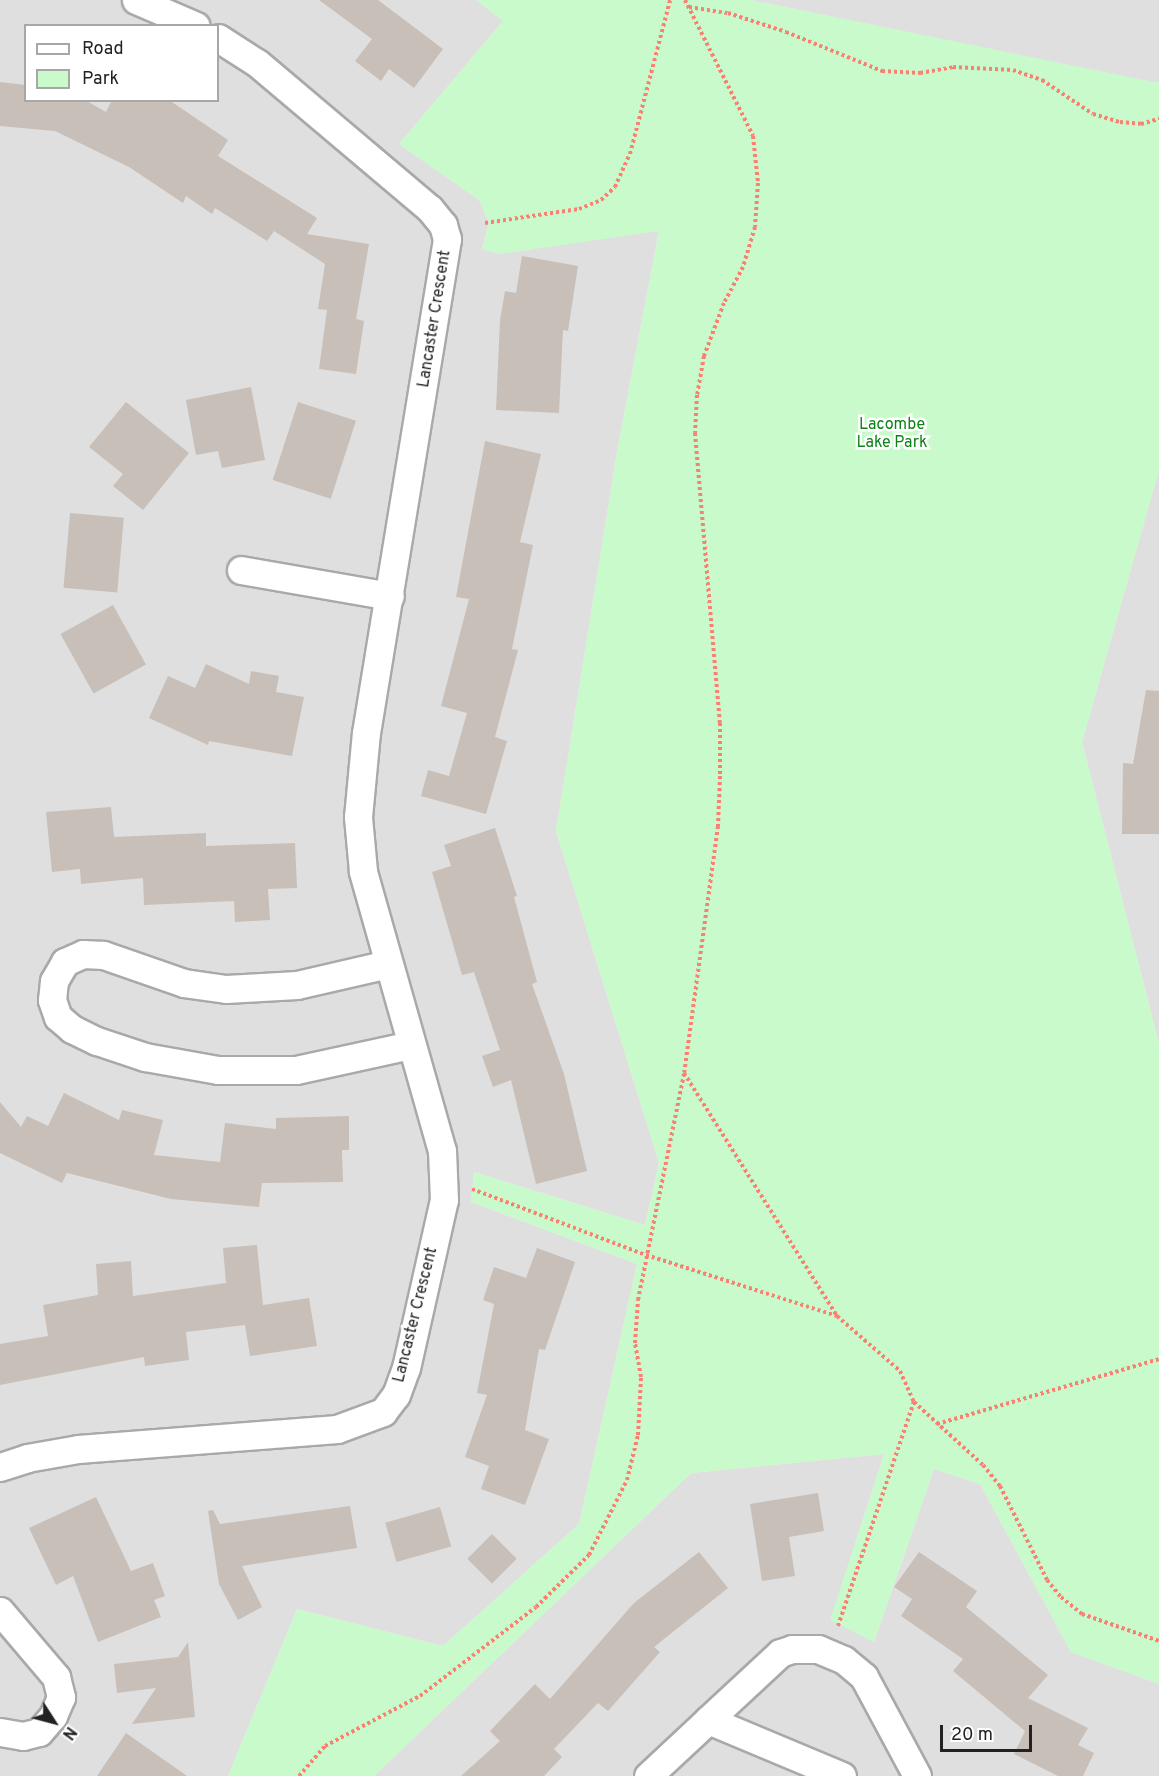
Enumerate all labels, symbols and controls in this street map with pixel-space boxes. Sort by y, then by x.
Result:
legend [24,24,219,102]
text: Road [82,38,124,61]
text: Park [82,68,119,91]
street label: Lancaster Crescent [415,249,455,389]
park label: Lacombe Lake Park [857,415,927,453]
street label: Lancaster Crescent [390,1245,442,1385]
north arrow [24,1692,84,1752]
scale bar [943,1713,1034,1751]
text: N [57,1722,80,1743]
text: 20 m [951,1724,993,1747]

